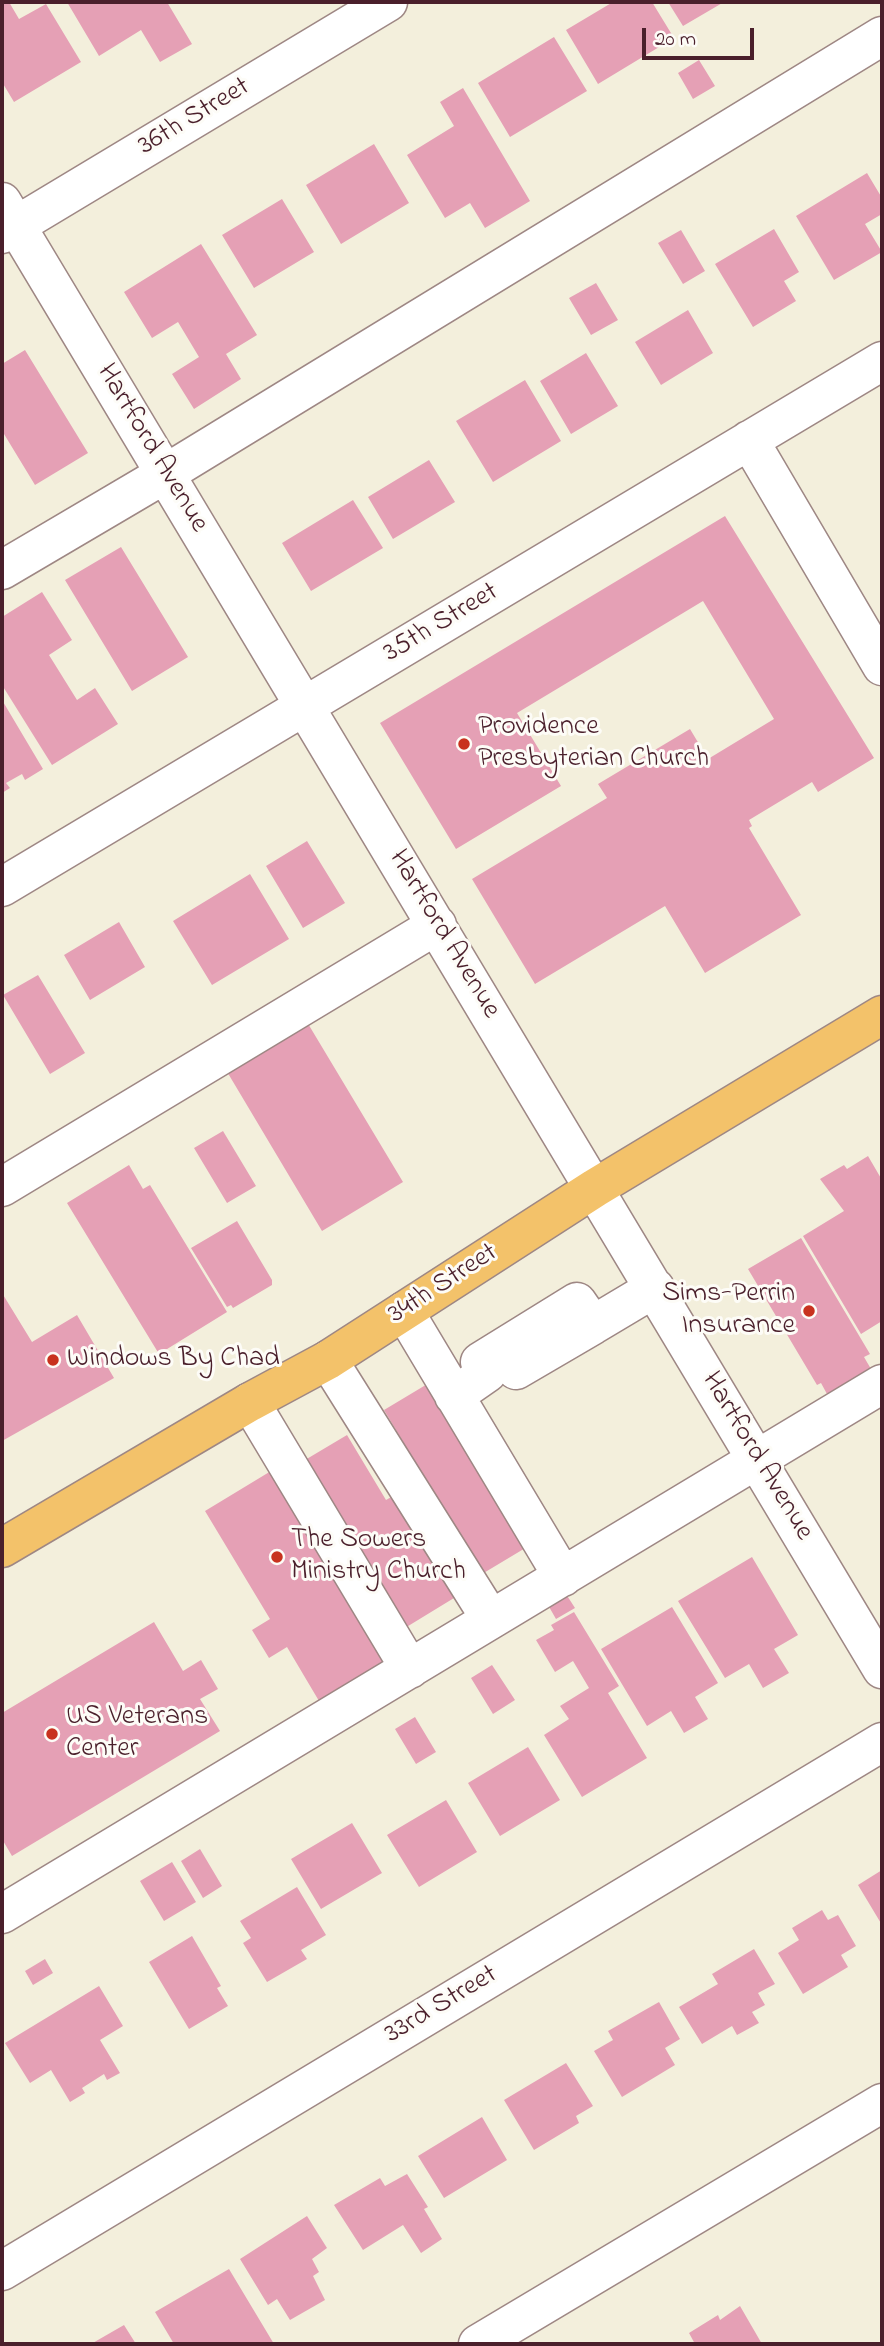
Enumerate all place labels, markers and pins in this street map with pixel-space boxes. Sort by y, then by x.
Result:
place label: Providence Presbyterian Church [478,711,709,777]
marker: Providence Presbyterian Church [456,736,472,752]
place label: Sims-Perrin Insurance [662,1278,795,1344]
marker: Sims-Perrin Insurance [801,1303,817,1319]
place label: Windows By Chad [67,1343,280,1377]
marker: Windows By Chad [45,1352,61,1368]
place label: The Sowers Ministry Church [291,1524,466,1590]
marker: The Sowers Ministry Church [269,1549,285,1565]
place label: US Veterans Center [66,1701,208,1767]
marker: US Veterans Center [44,1726,60,1742]

